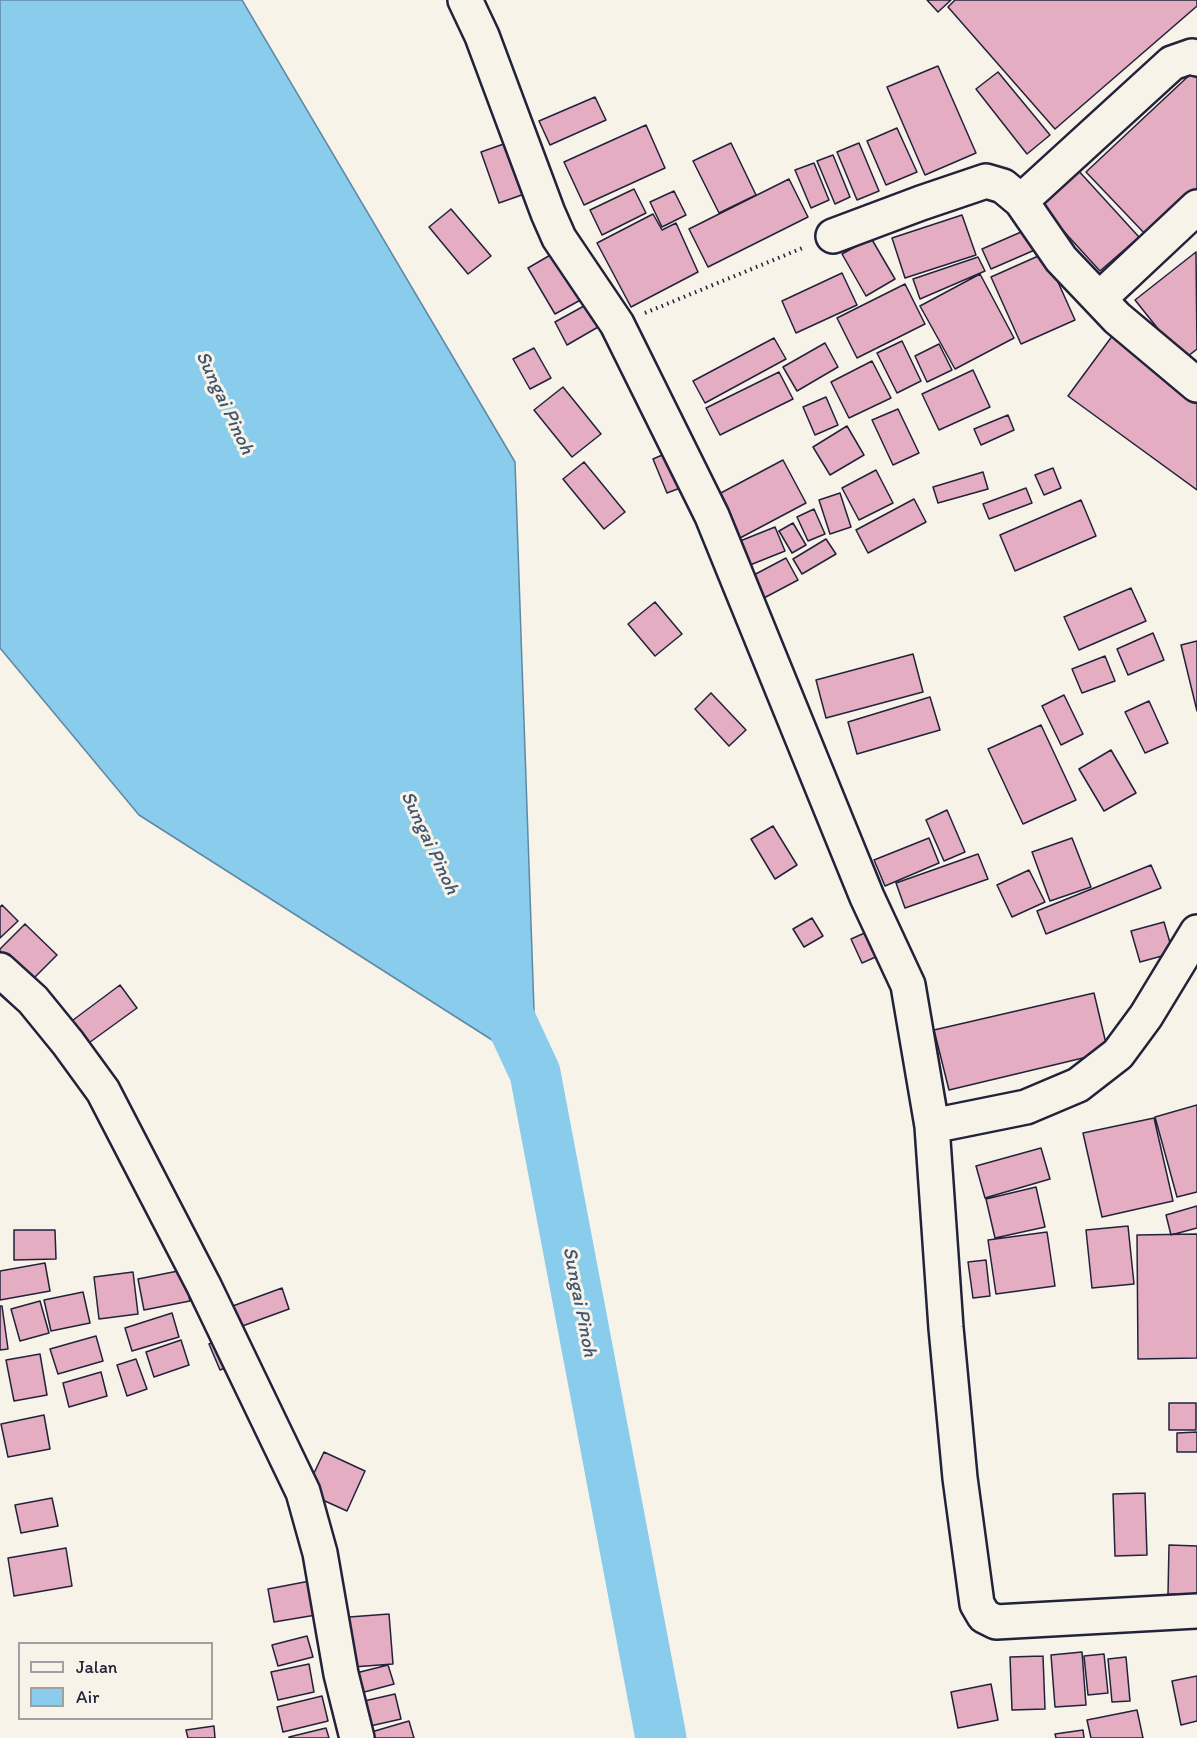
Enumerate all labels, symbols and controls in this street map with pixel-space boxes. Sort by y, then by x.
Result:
water label: Sungai Pinoh [190,347,258,459]
water label: Sungai Pinoh [395,787,463,899]
water label: Sungai Pinoh [557,1245,601,1359]
legend [18,1642,213,1720]
text: Jalan [76,1656,117,1678]
text: Air [76,1686,99,1708]

